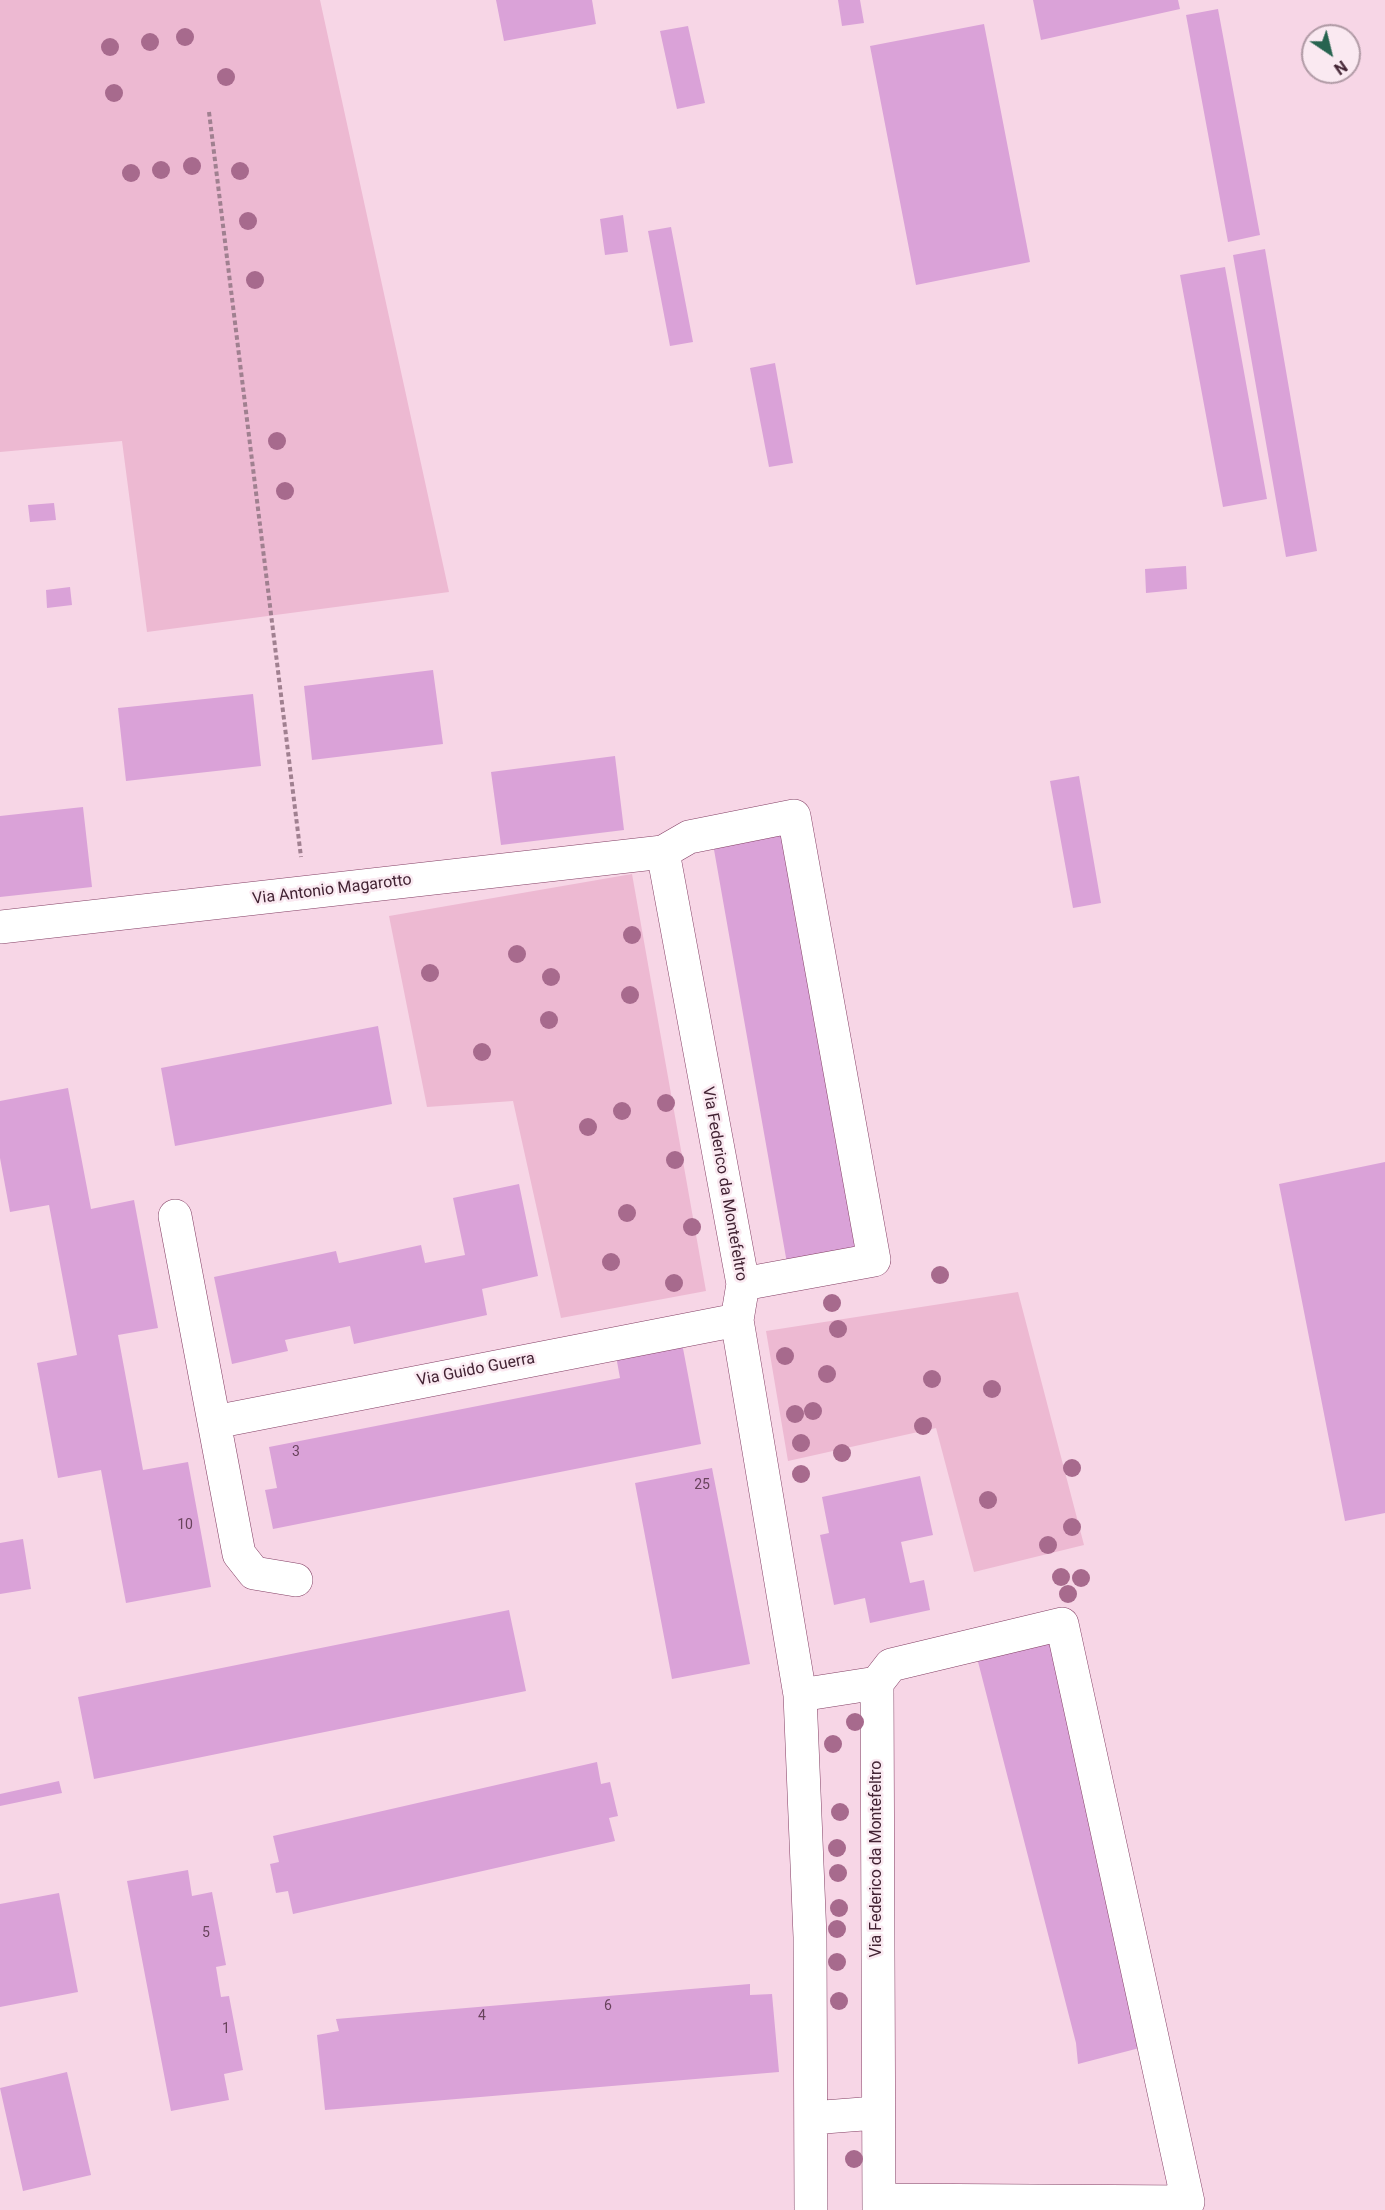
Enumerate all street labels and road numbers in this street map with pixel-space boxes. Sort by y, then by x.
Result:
street label: Via Antonio Magarotto [251,871,413,909]
street label: Via Federico da Montefeltro [697,1085,751,1283]
street label: Via Guido Guerra [415,1349,537,1391]
street label: Via Federico da Montefeltro [867,1761,887,1957]

